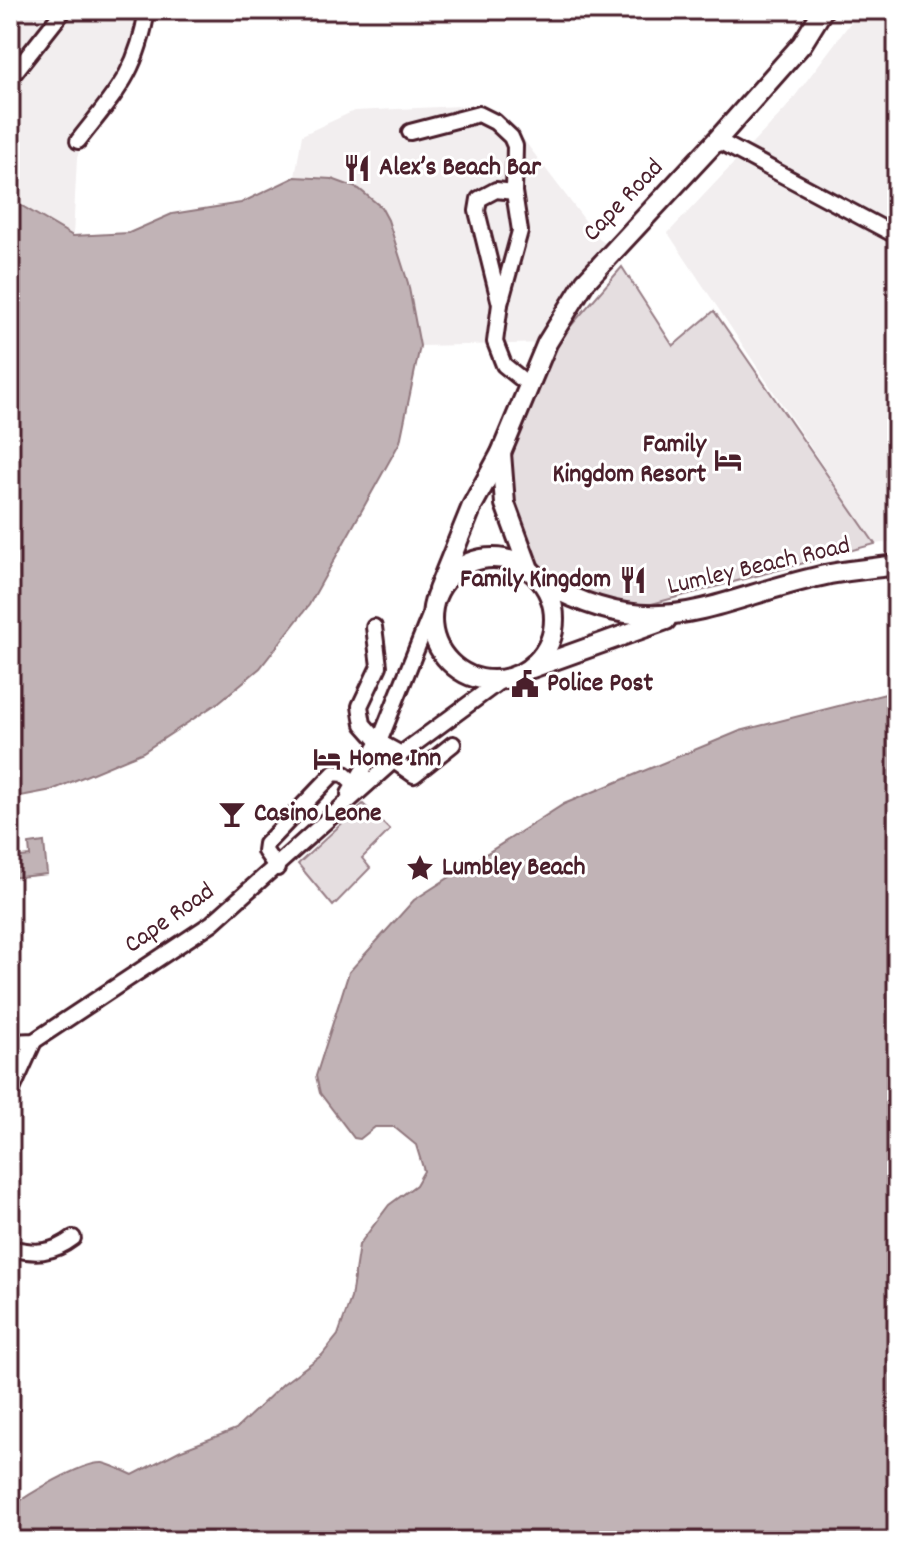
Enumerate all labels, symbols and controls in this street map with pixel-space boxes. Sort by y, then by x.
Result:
place label: Alex’s Beach Bar [379,150,541,187]
street label: Cape Road [575,151,673,251]
restaurant icon: Alex’s Beach Bar [342,153,372,183]
place label: Family Kingdom Resort [552,427,707,494]
hotel icon: Family Kingdom Resort [713,445,743,475]
street label: Lumley Beach Road [664,528,854,606]
place label: Family Kingdom [460,562,611,599]
restaurant icon: Family Kingdom [618,565,648,595]
place label: Police Post [547,666,653,703]
public building icon: Police Post [510,669,540,699]
place label: Home Inn [349,741,441,778]
hotel icon: Home Inn [312,744,342,774]
place label: Casino Leone [254,796,381,833]
bar icon: Casino Leone [217,799,247,829]
place label: Lumbley Beach [442,850,585,887]
place icon: Lumbley Beach [405,853,435,883]
street label: Cape Road [117,874,223,964]

